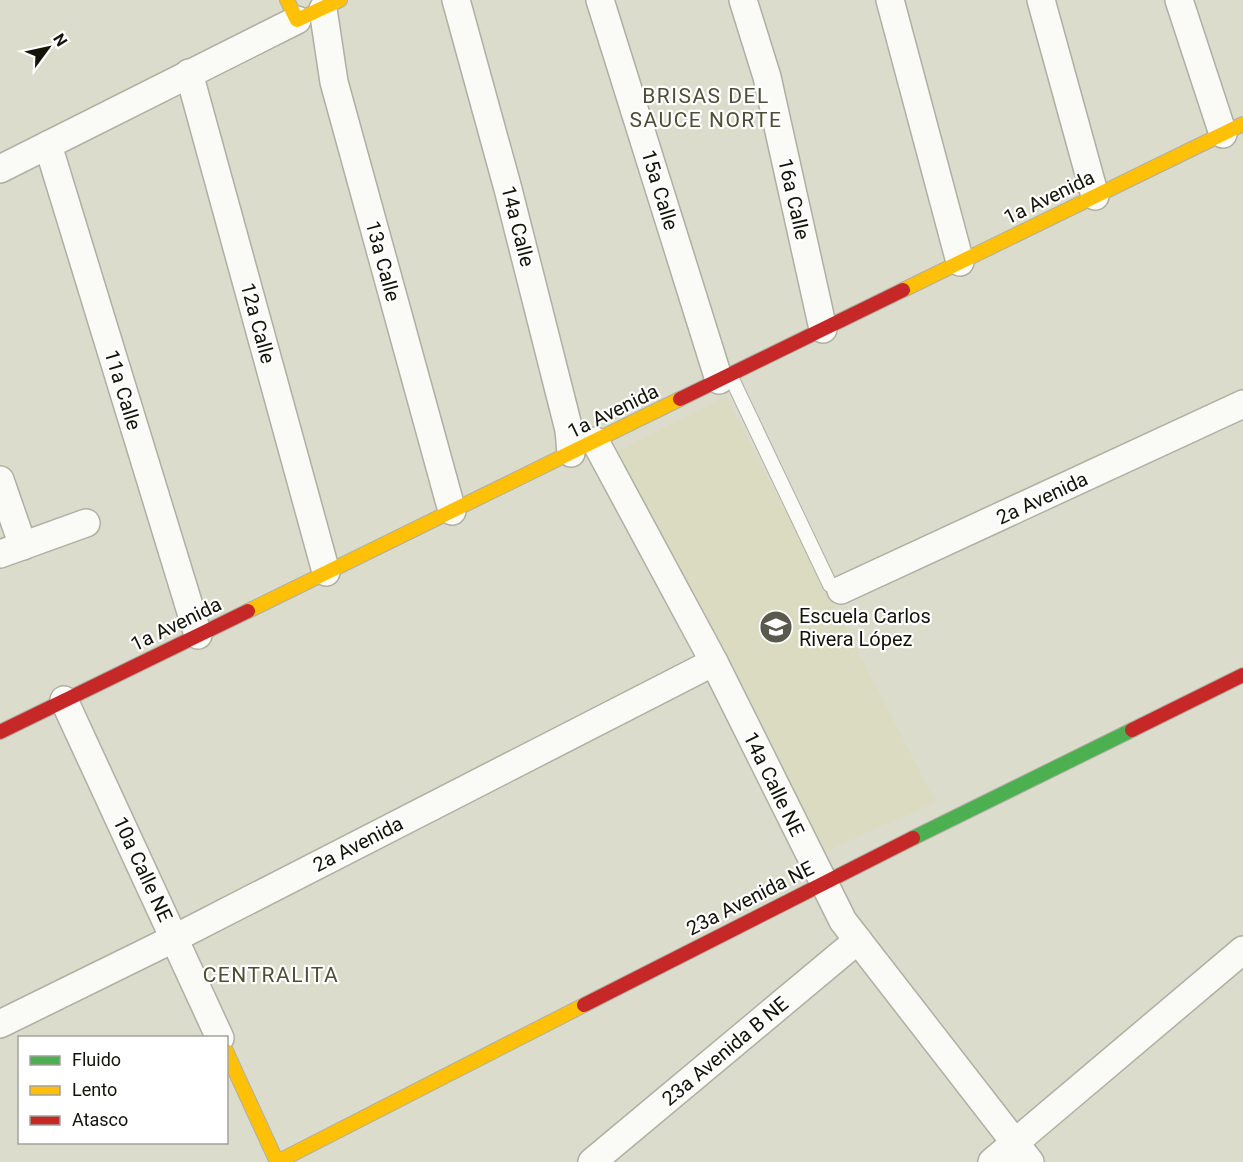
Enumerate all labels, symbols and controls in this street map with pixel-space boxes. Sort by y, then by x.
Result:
north arrow [18,18,78,78]
text: N [49,30,71,50]
district label: BRISAS DEL SAUCE NORTE [630,84,782,132]
street label: 15a Calle [636,147,684,233]
street label: 16a Calle [773,156,815,242]
street label: 1a Avenida [1000,165,1098,229]
street label: 14a Calle [496,183,540,269]
street label: 13a Calle [361,218,405,304]
street label: 12a Calle [236,280,280,366]
street label: 11a Calle [99,347,147,433]
street label: 1a Avenida [564,379,662,443]
street label: 2a Avenida [993,466,1091,530]
street label: 1a Avenida [127,592,225,656]
place label: Escuela Carlos Rivera López [799,604,931,651]
school or university icon: Escuela Carlos Rivera López [758,609,794,645]
street label: 14a Calle NE [738,728,810,840]
street label: 2a Avenida [309,811,407,877]
street label: 10a Calle NE [108,813,178,925]
street label: 23a Avenida NE [682,856,818,940]
district label: CENTRALITA [203,963,339,987]
street label: 23a Avenida B NE [657,991,793,1111]
legend [18,1036,228,1144]
text: Fluido [72,1049,121,1070]
text: Lento [72,1079,117,1100]
text: Atasco [72,1109,128,1130]

